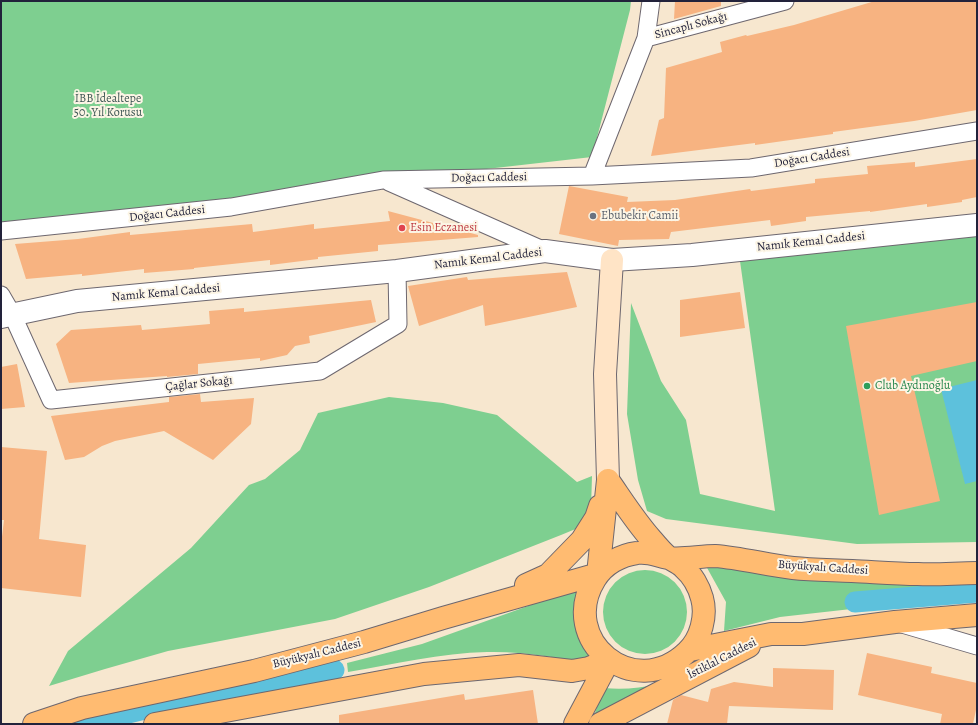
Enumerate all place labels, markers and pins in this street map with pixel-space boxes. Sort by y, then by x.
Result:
place label: Ebubekir Camii [601,209,678,223]
marker: Ebubekir Camii [588,211,598,221]
place label: Esin Eczanesi [410,221,477,235]
marker: Esin Eczanesi [397,223,407,233]
place label: Club Aydınoğlu [875,379,950,393]
marker: Club Aydınoğlu [862,381,872,391]

